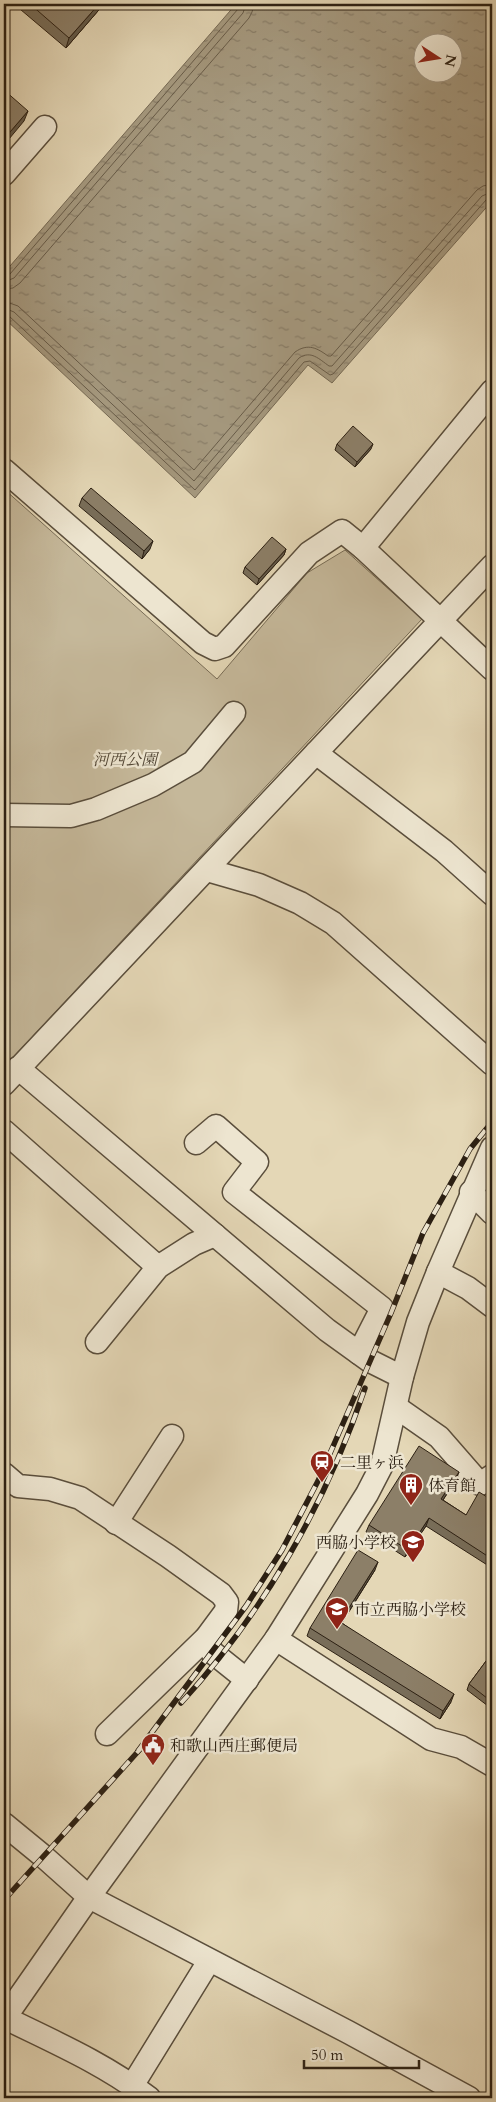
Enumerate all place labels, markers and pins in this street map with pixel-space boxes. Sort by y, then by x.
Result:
station icon: 二里ヶ浜 [309,1449,335,1483]
place label: 二里ヶ浜 [340,1452,404,1474]
building icon: 体育館 [398,1472,424,1506]
place label: 体育館 [428,1475,476,1497]
school or university icon: 西脇小学校 [400,1529,426,1563]
place label: 西脇小学校 [316,1532,396,1554]
school or university icon: 市立西脇小学校 [324,1596,350,1630]
place label: 市立西脇小学校 [354,1599,466,1621]
public building icon: 和歌山西庄郵便局 [140,1732,166,1766]
place label: 和歌山西庄郵便局 [170,1735,298,1757]

